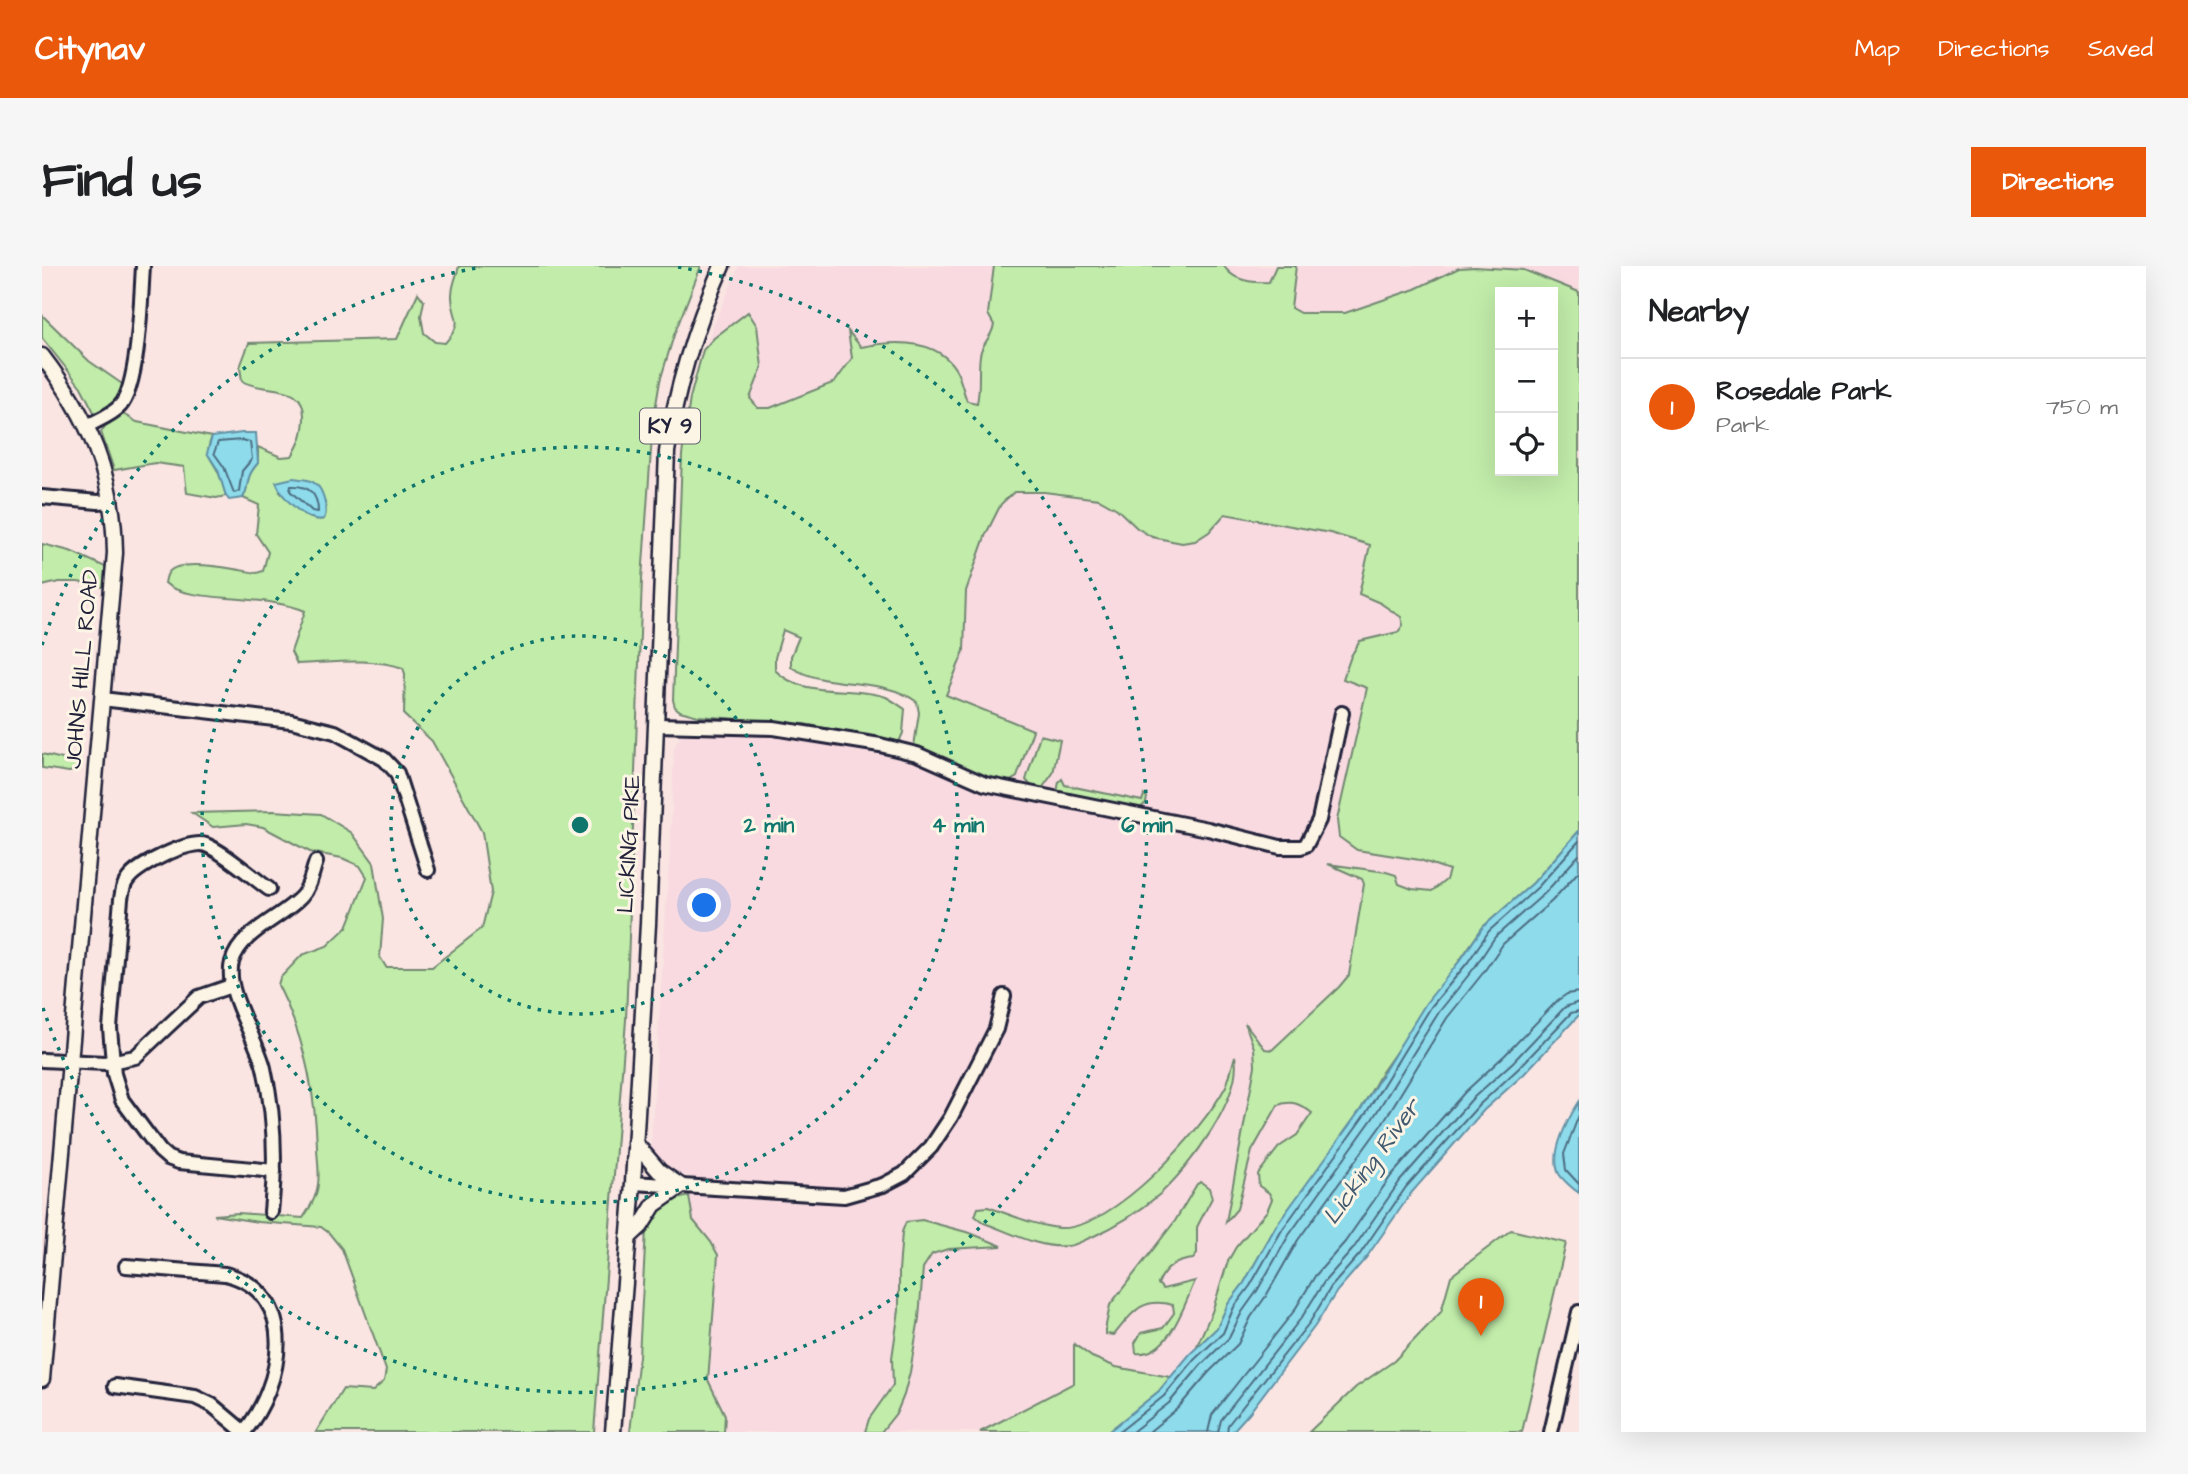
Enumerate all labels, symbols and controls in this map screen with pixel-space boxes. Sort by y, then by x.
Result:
text: Citynav [35,26,145,72]
text: Map [1855,32,1900,66]
text: Directions [1938,32,2050,66]
text: Saved [2088,32,2153,66]
button: Directions [1971,147,2146,217]
text: Find us [42,148,202,216]
map controls [1495,287,1558,476]
button: + [1495,287,1558,350]
text: Nearby [1649,291,1749,333]
button: − [1495,350,1558,413]
text: Rosedale Park [1716,373,1892,409]
text: 1 [1671,391,1673,423]
text: 750 m [2046,391,2118,423]
road number: KY 9 [640,408,700,444]
text: Park [1716,409,1769,441]
button: locate [1495,413,1558,476]
street label: JOHNS HILL ROAD [57,568,107,770]
street label: LICKING PIKE [609,774,649,914]
text: 2 min [743,811,795,840]
text: 4 min [932,811,985,840]
text: 6 min [1121,811,1173,840]
centre of rings [568,813,592,837]
your location [687,888,721,922]
water label: Licking River [1315,1090,1431,1232]
pin: 1 [1458,1278,1504,1336]

